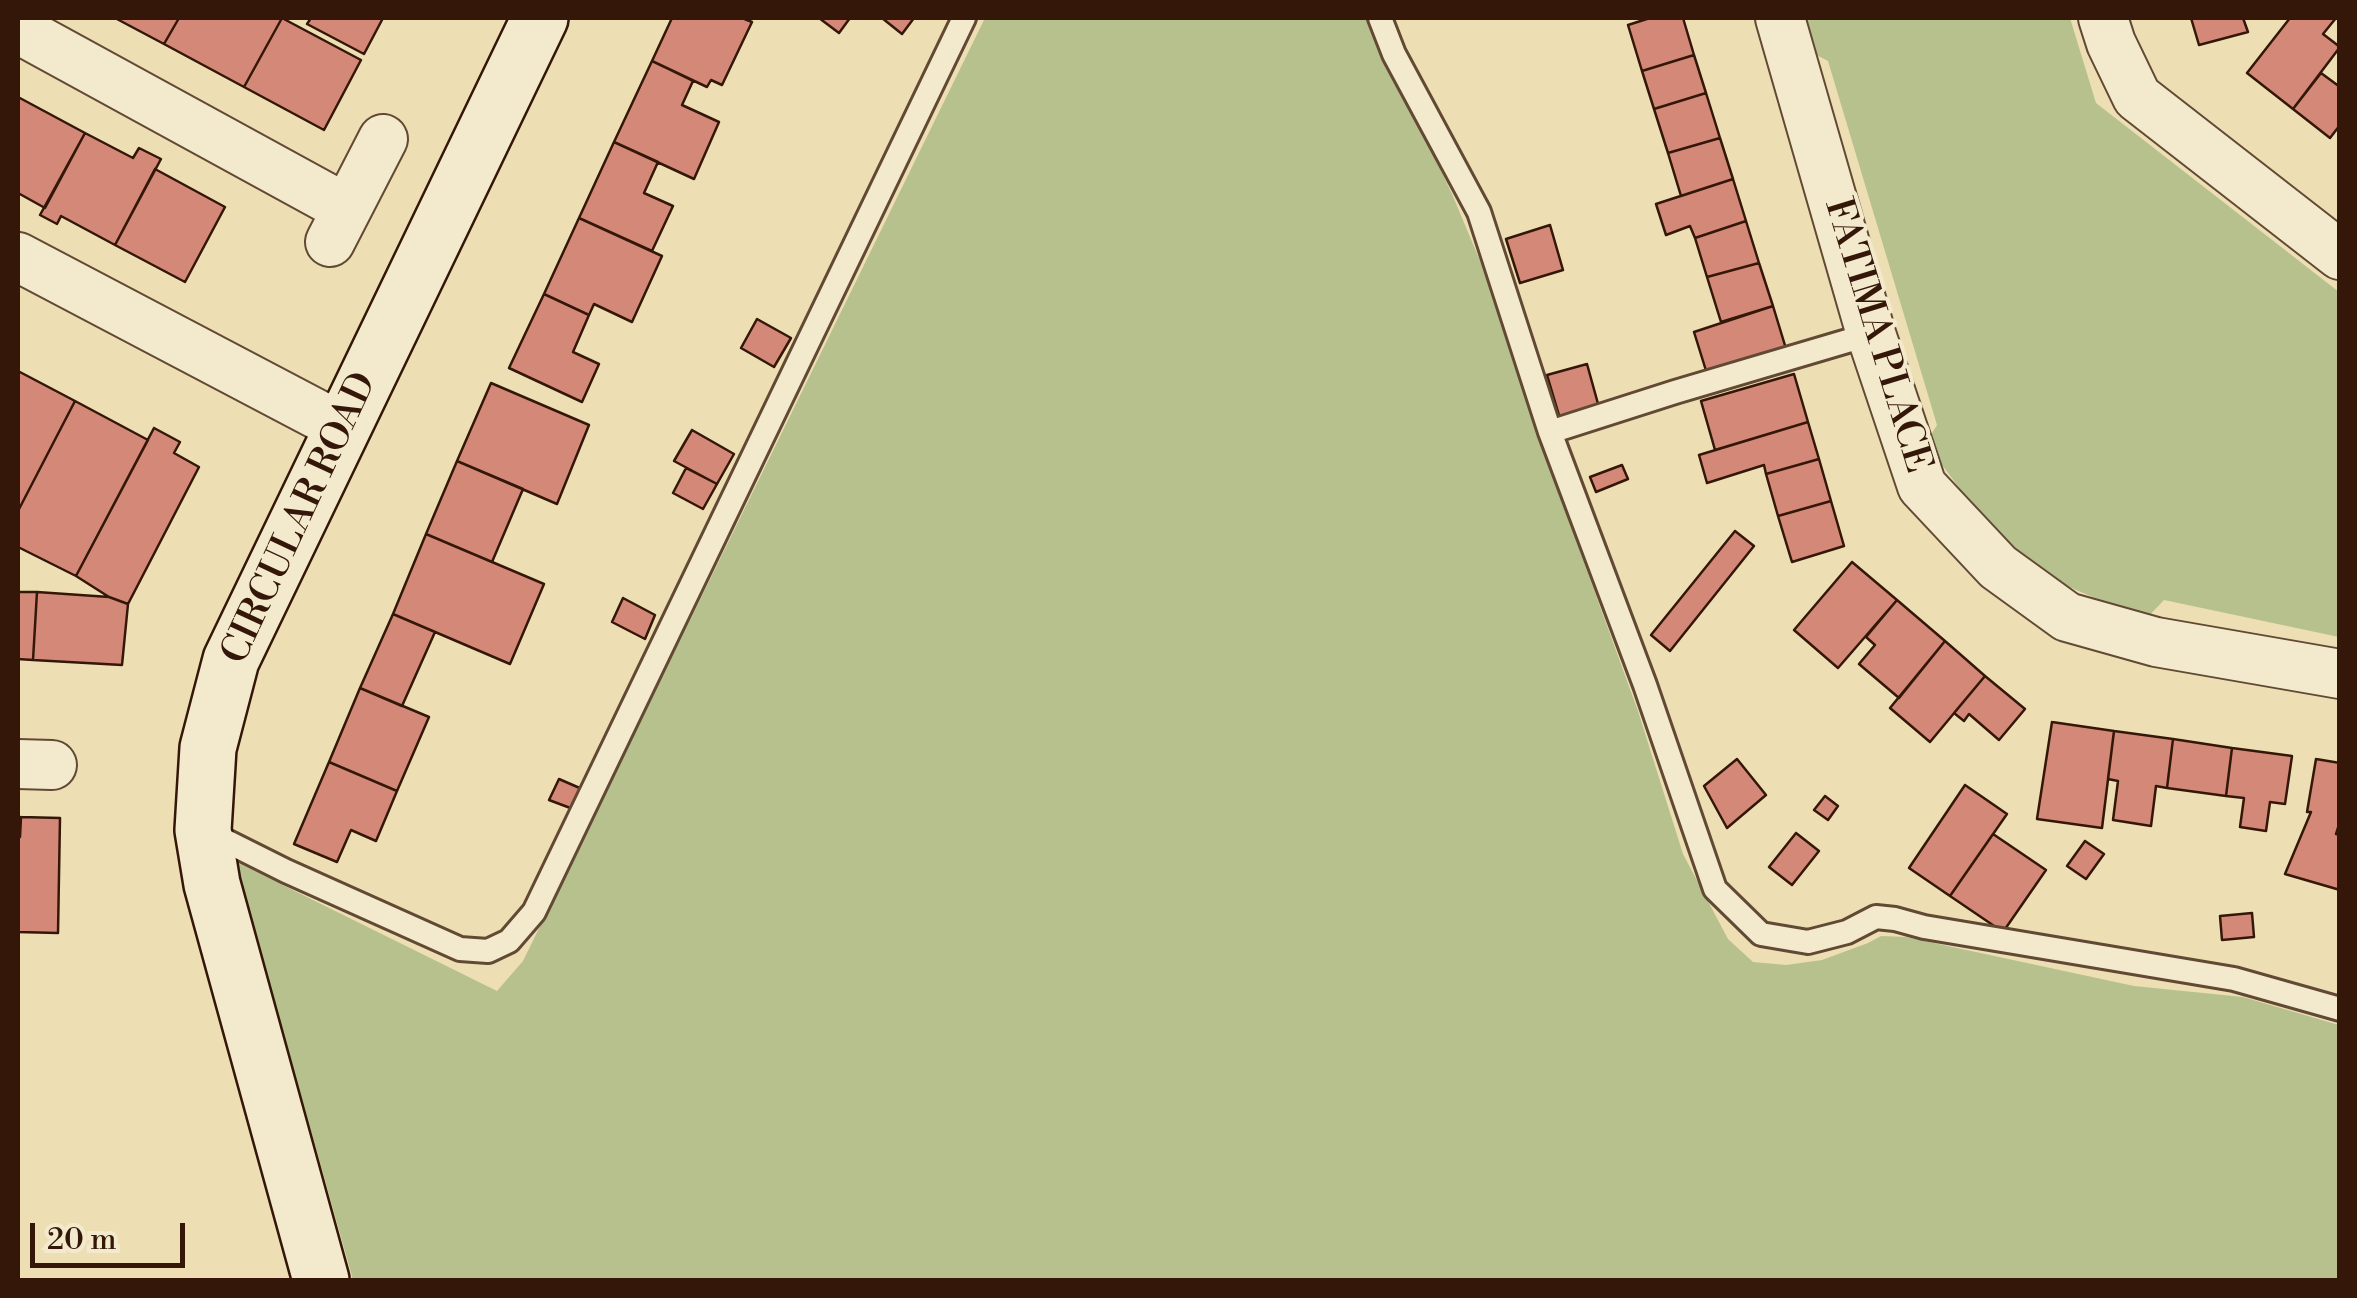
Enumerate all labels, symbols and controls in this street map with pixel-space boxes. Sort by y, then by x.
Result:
street label: FATIMA PLACE [1813,193,1939,479]
street label: CIRCULAR ROAD [213,366,389,672]
scale bar [35,1203,190,1265]
text: 20 m [47,1221,116,1259]

